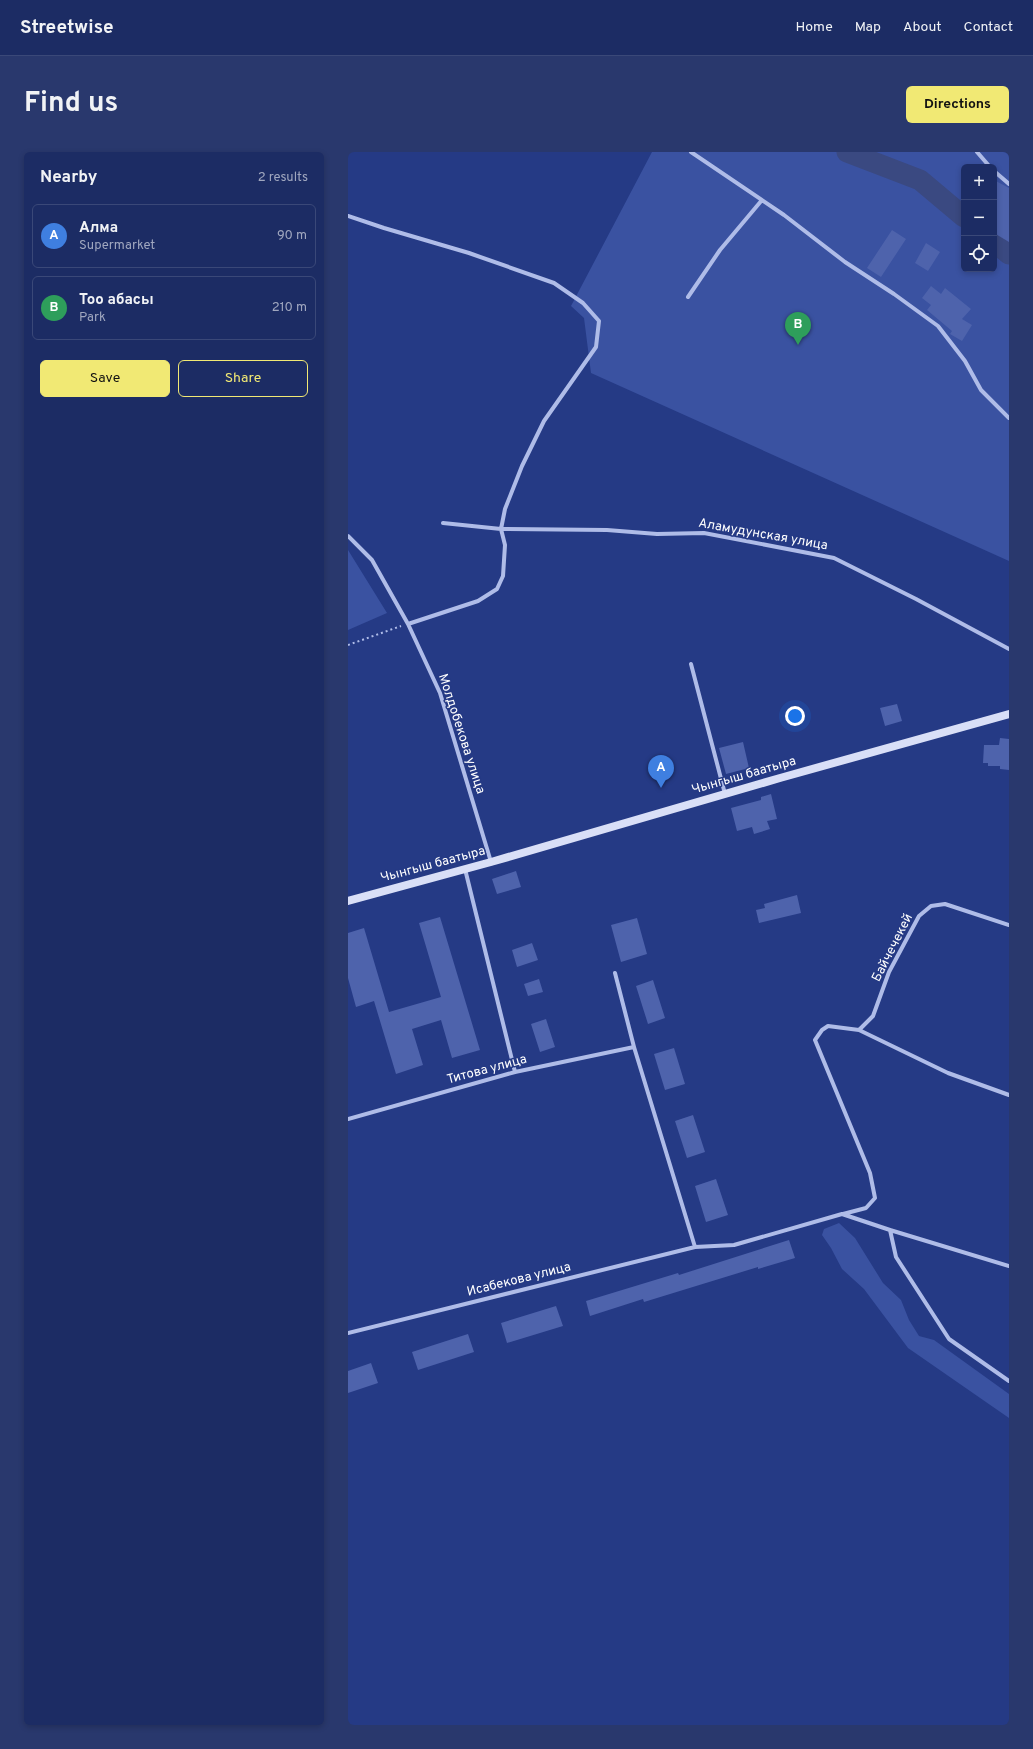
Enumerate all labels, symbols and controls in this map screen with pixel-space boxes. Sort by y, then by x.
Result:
text: Streetwise [20,16,113,40]
text: Home [796,19,833,36]
text: Map [855,19,881,36]
text: About [903,19,942,36]
text: Contact [964,19,1013,36]
text: Find us [24,86,118,122]
button: Directions [906,86,1009,123]
map controls [961,164,997,272]
button: + [961,164,997,200]
text: Nearby [40,167,97,189]
text: 2 results [258,170,308,186]
button: − [961,200,997,236]
text: Алма [79,219,118,238]
text: A [49,228,59,244]
text: 90 m [277,228,307,244]
button: locate [961,236,997,272]
text: Supermarket [79,238,155,254]
text: Тоо абасы [79,291,154,310]
text: B [50,300,58,316]
text: 210 m [272,300,307,316]
text: Park [79,310,106,326]
pin: B [785,312,811,345]
button: Save [40,360,170,397]
button: Share [178,360,308,397]
street label: Аламудунская улица [697,516,829,554]
street label: Молдобекова улица [434,672,488,796]
your location [785,706,805,726]
street label: Чынгыш баатыра [690,753,798,799]
pin: A [648,755,674,788]
street label: Чынгыш баатыра [379,843,487,887]
street label: Байчечекей [869,911,917,985]
street label: Титова улица [445,1052,529,1088]
street label: Исабекова улица [465,1259,573,1301]

